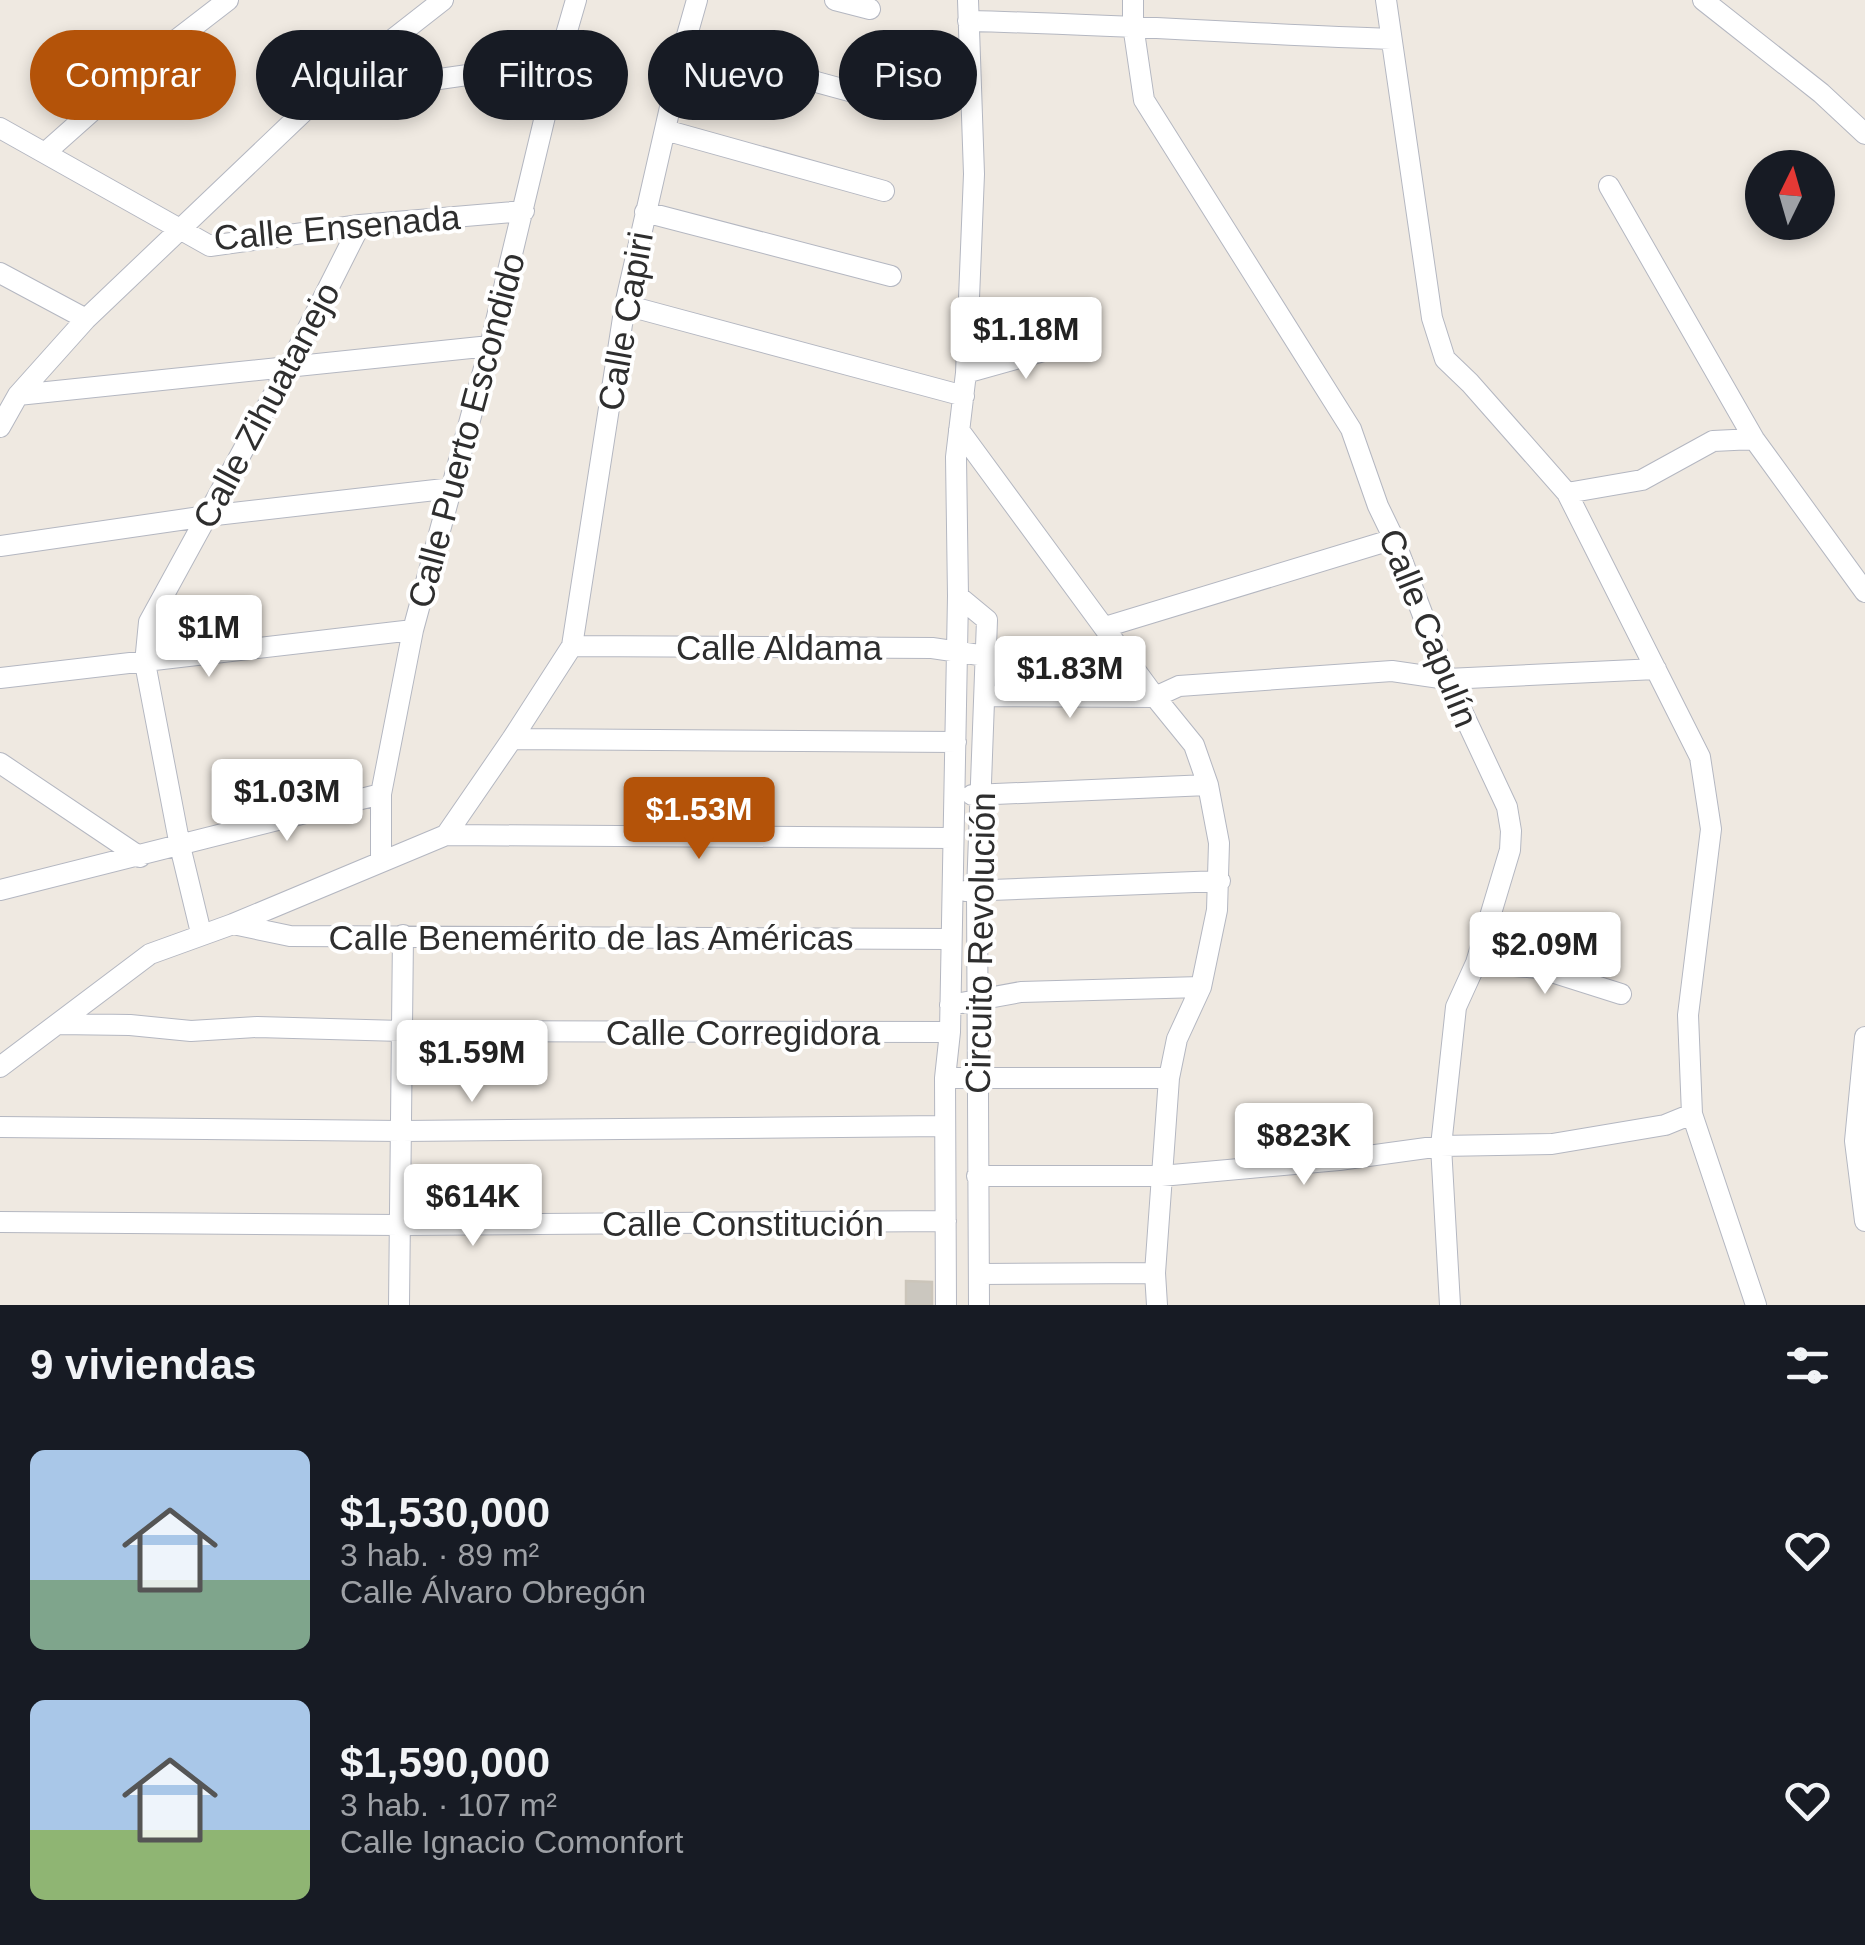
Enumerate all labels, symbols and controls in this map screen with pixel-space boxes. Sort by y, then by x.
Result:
chip: Comprar [30,30,236,120]
chip: Alquilar [256,30,443,120]
chip: Filtros [463,30,628,120]
chip: Nuevo [648,30,819,120]
chip: Piso [839,30,977,120]
north arrow [1745,150,1835,240]
map controls [1745,150,1835,240]
street label: Calle Ensenada [212,197,462,257]
street label: Calle Capiri [590,229,660,413]
street label: Calle Puerto Escondido [400,248,532,612]
street label: Calle Zihuatanejo [185,276,347,534]
pin: $1.18M [945,297,1107,382]
text: $1.18M [973,311,1079,347]
street label: Calle Capulín [1372,523,1486,733]
pin: $1M [161,595,257,680]
text: $1M [178,609,240,645]
street label: Calle Aldama [676,628,883,667]
pin: $1.83M [989,636,1151,721]
text: $1.83M [1017,650,1123,686]
pin: $1.03M [206,759,368,844]
text: $1.03M [234,773,340,809]
pin: $1.53M [618,777,780,862]
text: $1.53M [646,791,752,827]
street label: Circuito Revolución [958,792,1002,1094]
pin: $2.09M [1464,912,1626,997]
street label: Calle Benemérito de las Américas [328,918,854,957]
text: $2.09M [1492,926,1598,962]
street label: Calle Corregidora [606,1013,881,1052]
pin: $1.59M [391,1020,553,1105]
text: $1.59M [419,1034,525,1070]
pin: $823K [1234,1103,1374,1188]
text: $823K [1257,1117,1351,1153]
pin: $614K [403,1164,543,1249]
text: $614K [426,1178,520,1214]
street label: Calle Constitución [602,1204,884,1243]
icon: filters [1780,1338,1835,1393]
text: 9 viviendas [30,1341,256,1388]
text: $1,530,000 [340,1489,550,1536]
icon: home [110,1490,230,1610]
icon: heart [1780,1523,1835,1578]
text: 3 hab. · 89 m² [340,1537,539,1573]
text: Calle Álvaro Obregón [340,1574,646,1610]
text: $1,590,000 [340,1739,550,1786]
icon: home [110,1740,230,1860]
icon: heart [1780,1773,1835,1828]
text: 3 hab. · 107 m² [340,1787,557,1823]
text: Calle Ignacio Comonfort [340,1824,683,1860]

